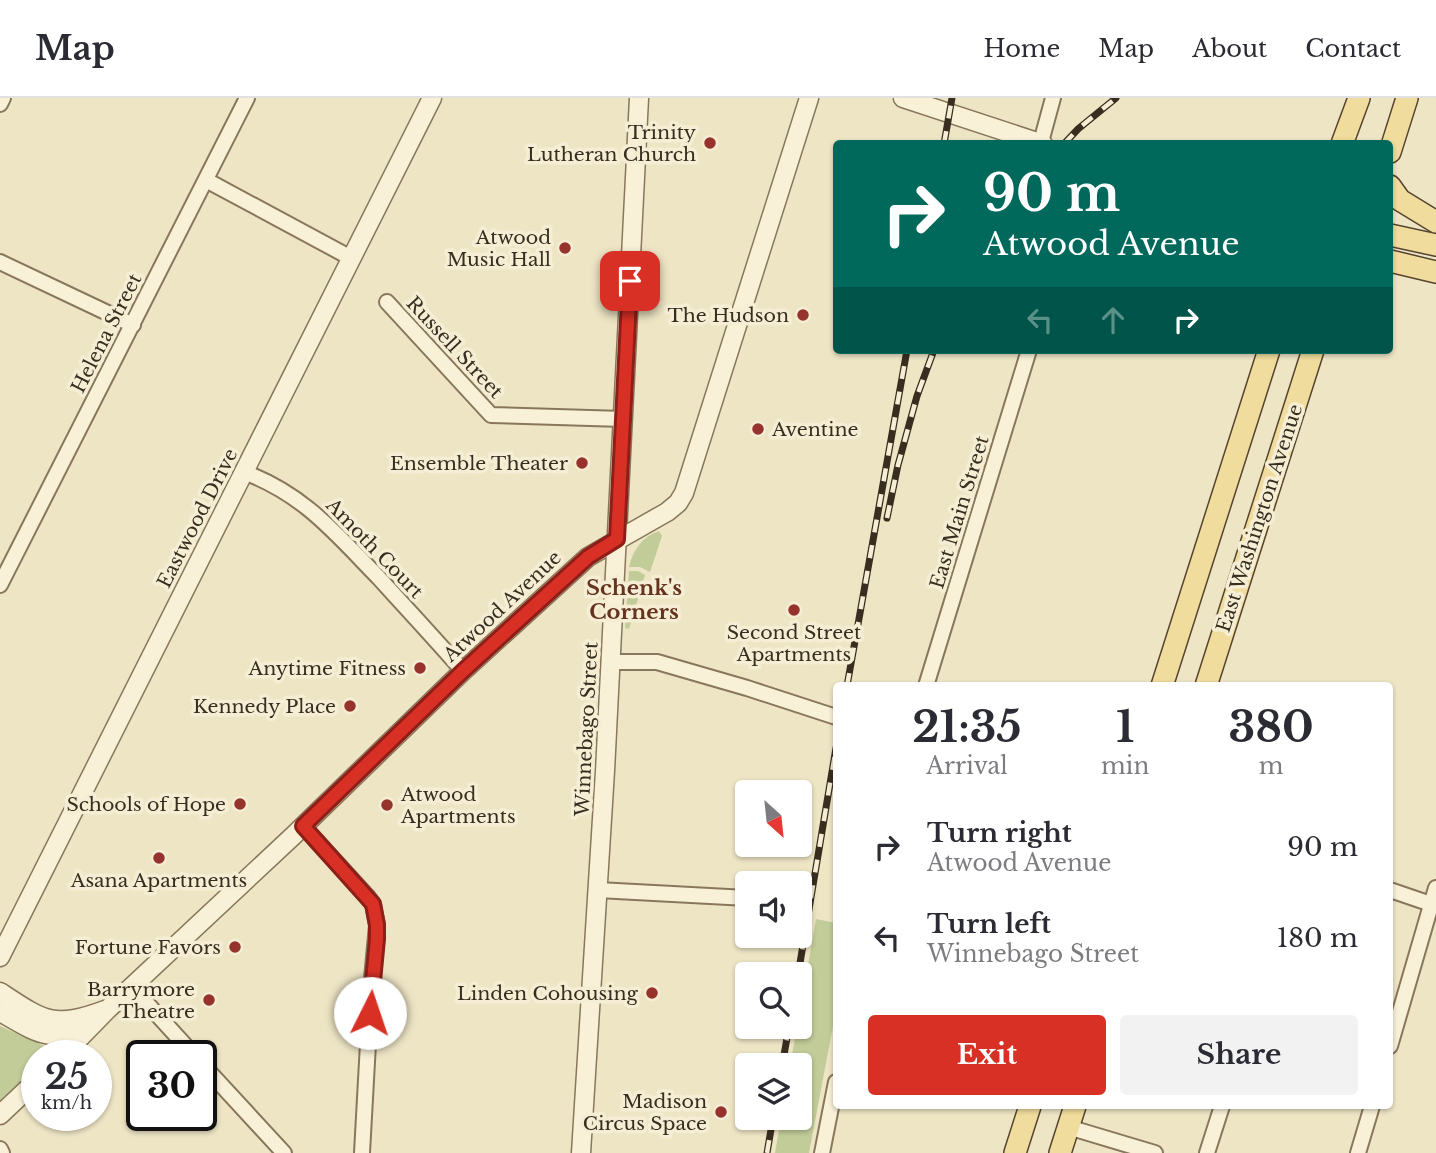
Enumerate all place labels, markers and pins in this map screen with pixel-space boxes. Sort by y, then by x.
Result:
place label: Trinity Lutheran Church [527,121,696,166]
marker: Trinity Lutheran Church [702,135,718,151]
place label: Atwood Music Hall [447,226,551,271]
marker: Atwood Music Hall [557,240,573,256]
pin [600,251,660,311]
place label: The Hudson [667,304,789,327]
marker: The Hudson [795,307,811,323]
place label: Aventine [771,418,858,441]
marker: Aventine [750,421,766,437]
place label: Ensemble Theater [390,452,568,475]
marker: Ensemble Theater [574,455,590,471]
marker: Second Street Apartments [786,602,802,618]
place label: Second Street Apartments [727,621,862,666]
place label: Anytime Fitness [247,657,406,680]
marker: Anytime Fitness [412,660,428,676]
place label: Kennedy Place [193,695,336,718]
marker: Kennedy Place [342,698,358,714]
place label: Atwood Apartments [400,783,516,828]
place label: Schools of Hope [66,793,226,816]
marker: Schools of Hope [232,796,248,812]
marker: Atwood Apartments [379,797,395,813]
marker: Asana Apartments [151,850,167,866]
place label: Asana Apartments [70,869,247,892]
place label: Fortune Favors [75,936,221,959]
marker: Fortune Favors [227,939,243,955]
place label: Barrymore Theatre [87,978,195,1023]
place label: Linden Cohousing [457,982,639,1005]
marker: Linden Cohousing [644,985,660,1001]
marker: Barrymore Theatre [201,992,217,1008]
place label: Madison Circus Space [583,1090,707,1135]
marker: Madison Circus Space [713,1104,729,1120]

